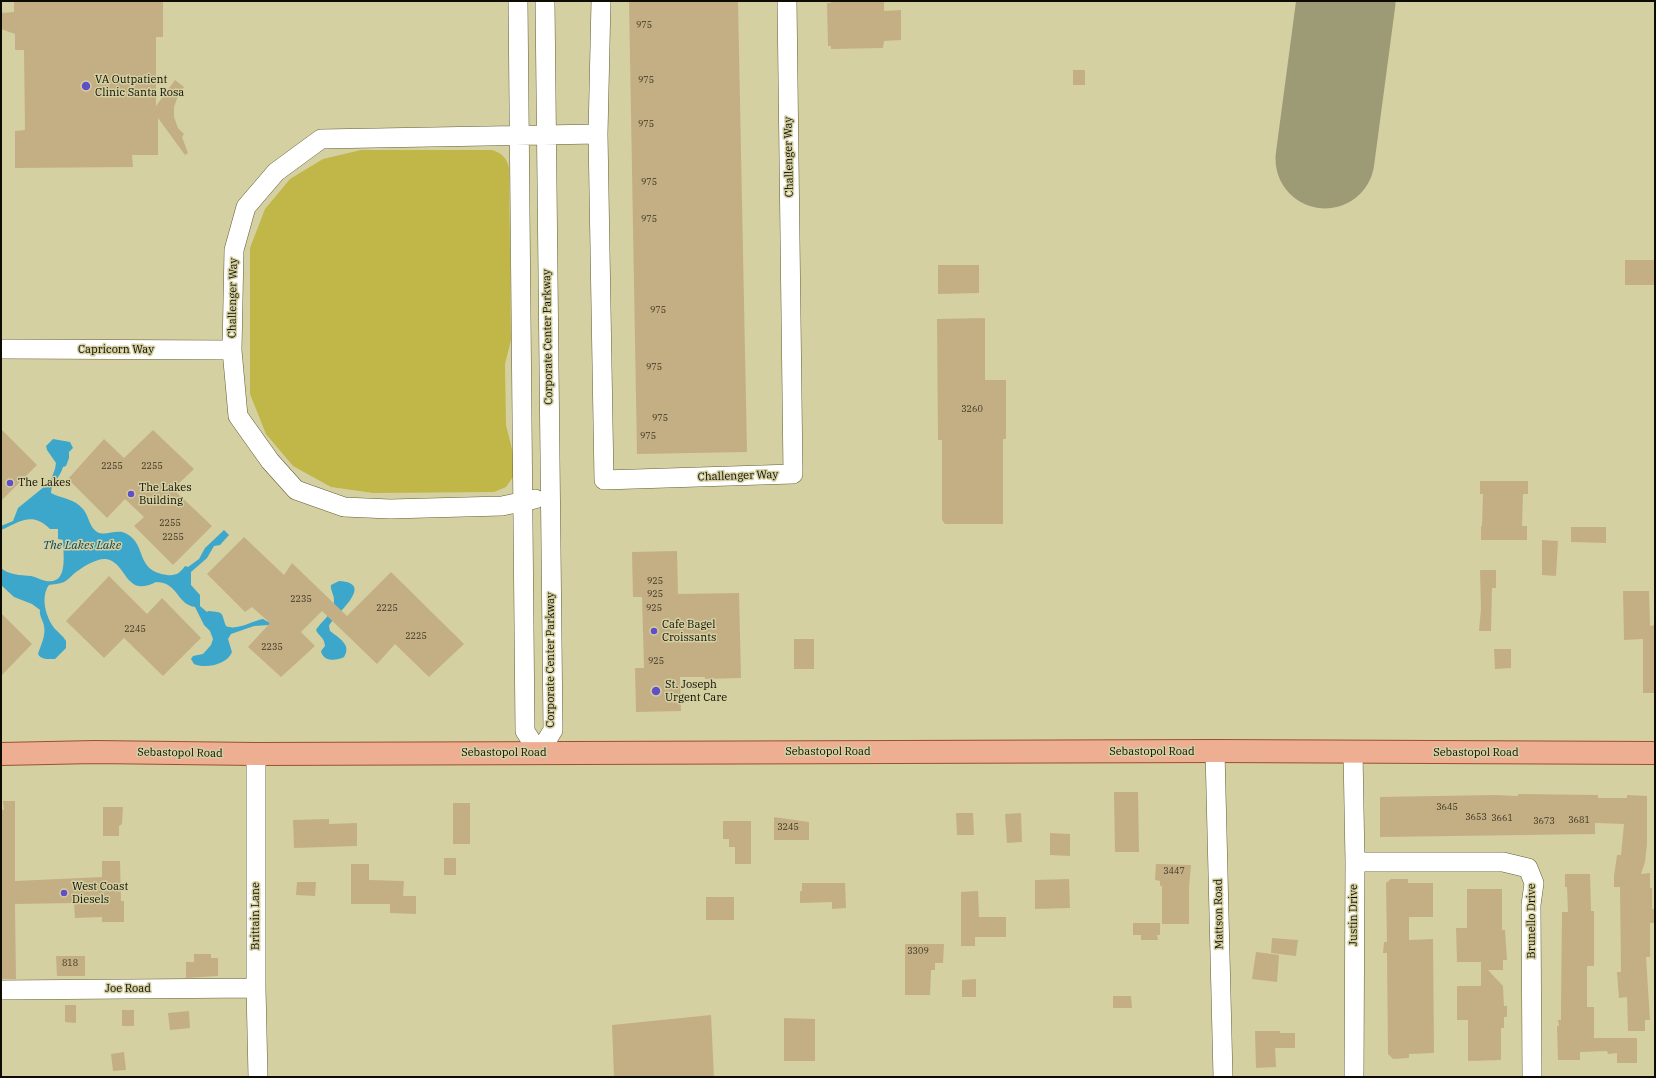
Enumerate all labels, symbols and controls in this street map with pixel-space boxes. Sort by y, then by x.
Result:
house number: 975 [636,20,652,30]
place label: VA Outpatient Clinic Santa Rosa [95,73,184,99]
house number: 975 [638,75,654,85]
marker: VA Outpatient Clinic Santa Rosa [80,80,92,92]
street label: Challenger Way [782,117,796,197]
house number: 975 [638,119,654,129]
house number: 975 [641,177,657,187]
house number: 975 [641,214,657,224]
street label: Challenger Way [226,258,240,338]
street label: Corporate Center Parkway [540,269,556,405]
house number: 975 [650,305,666,315]
street label: Capricorn Way [78,343,154,357]
house number: 975 [646,362,662,372]
house number: 3260 [961,404,983,414]
house number: 975 [652,413,668,423]
house number: 975 [640,431,656,441]
house number: 2255 [101,461,123,471]
house number: 2255 [141,461,163,471]
street label: Challenger Way [698,468,778,484]
place label: The Lakes [18,476,71,490]
marker: The Lakes [5,478,15,488]
place label: The Lakes Building [139,481,192,507]
marker: The Lakes Building [126,489,136,499]
house number: 2255 [159,518,181,528]
house number: 2255 [162,532,184,542]
water label: The Lakes Lake [43,539,121,553]
house number: 925 [647,576,663,586]
house number: 925 [647,589,663,599]
street label: Corporate Center Parkway [544,592,558,728]
house number: 2235 [290,594,312,604]
house number: 2225 [376,603,398,613]
house number: 925 [646,603,662,613]
place label: Cafe Bagel Croissants [662,618,716,644]
house number: 2245 [124,624,146,634]
marker: Cafe Bagel Croissants [649,626,659,636]
house number: 2225 [405,631,427,641]
house number: 2235 [261,642,283,652]
house number: 925 [648,656,664,666]
place label: St. Joseph Urgent Care [665,678,727,704]
marker: St. Joseph Urgent Care [650,685,662,697]
street label: Sebastopol Road [785,745,871,759]
street label: Sebastopol Road [1109,745,1195,759]
street label: Sebastopol Road [137,746,223,760]
street label: Sebastopol Road [461,746,547,760]
street label: Sebastopol Road [1433,746,1519,760]
house number: 3645 [1436,802,1458,812]
house number: 3653 [1465,812,1487,822]
house number: 3661 [1491,813,1513,823]
house number: 3681 [1568,815,1590,825]
house number: 3673 [1533,816,1555,826]
house number: 3245 [777,822,799,832]
house number: 3447 [1163,866,1185,876]
street label: Mattson Road [1212,879,1226,949]
place label: West Coast Diesels [72,880,128,906]
street label: Brittain Lane [249,882,263,950]
street label: Brunello Drive [1525,883,1539,959]
street label: Justin Drive [1347,884,1361,946]
marker: West Coast Diesels [59,888,69,898]
house number: 3309 [907,946,929,956]
house number: 818 [62,958,78,968]
street label: Joe Road [105,982,151,996]

